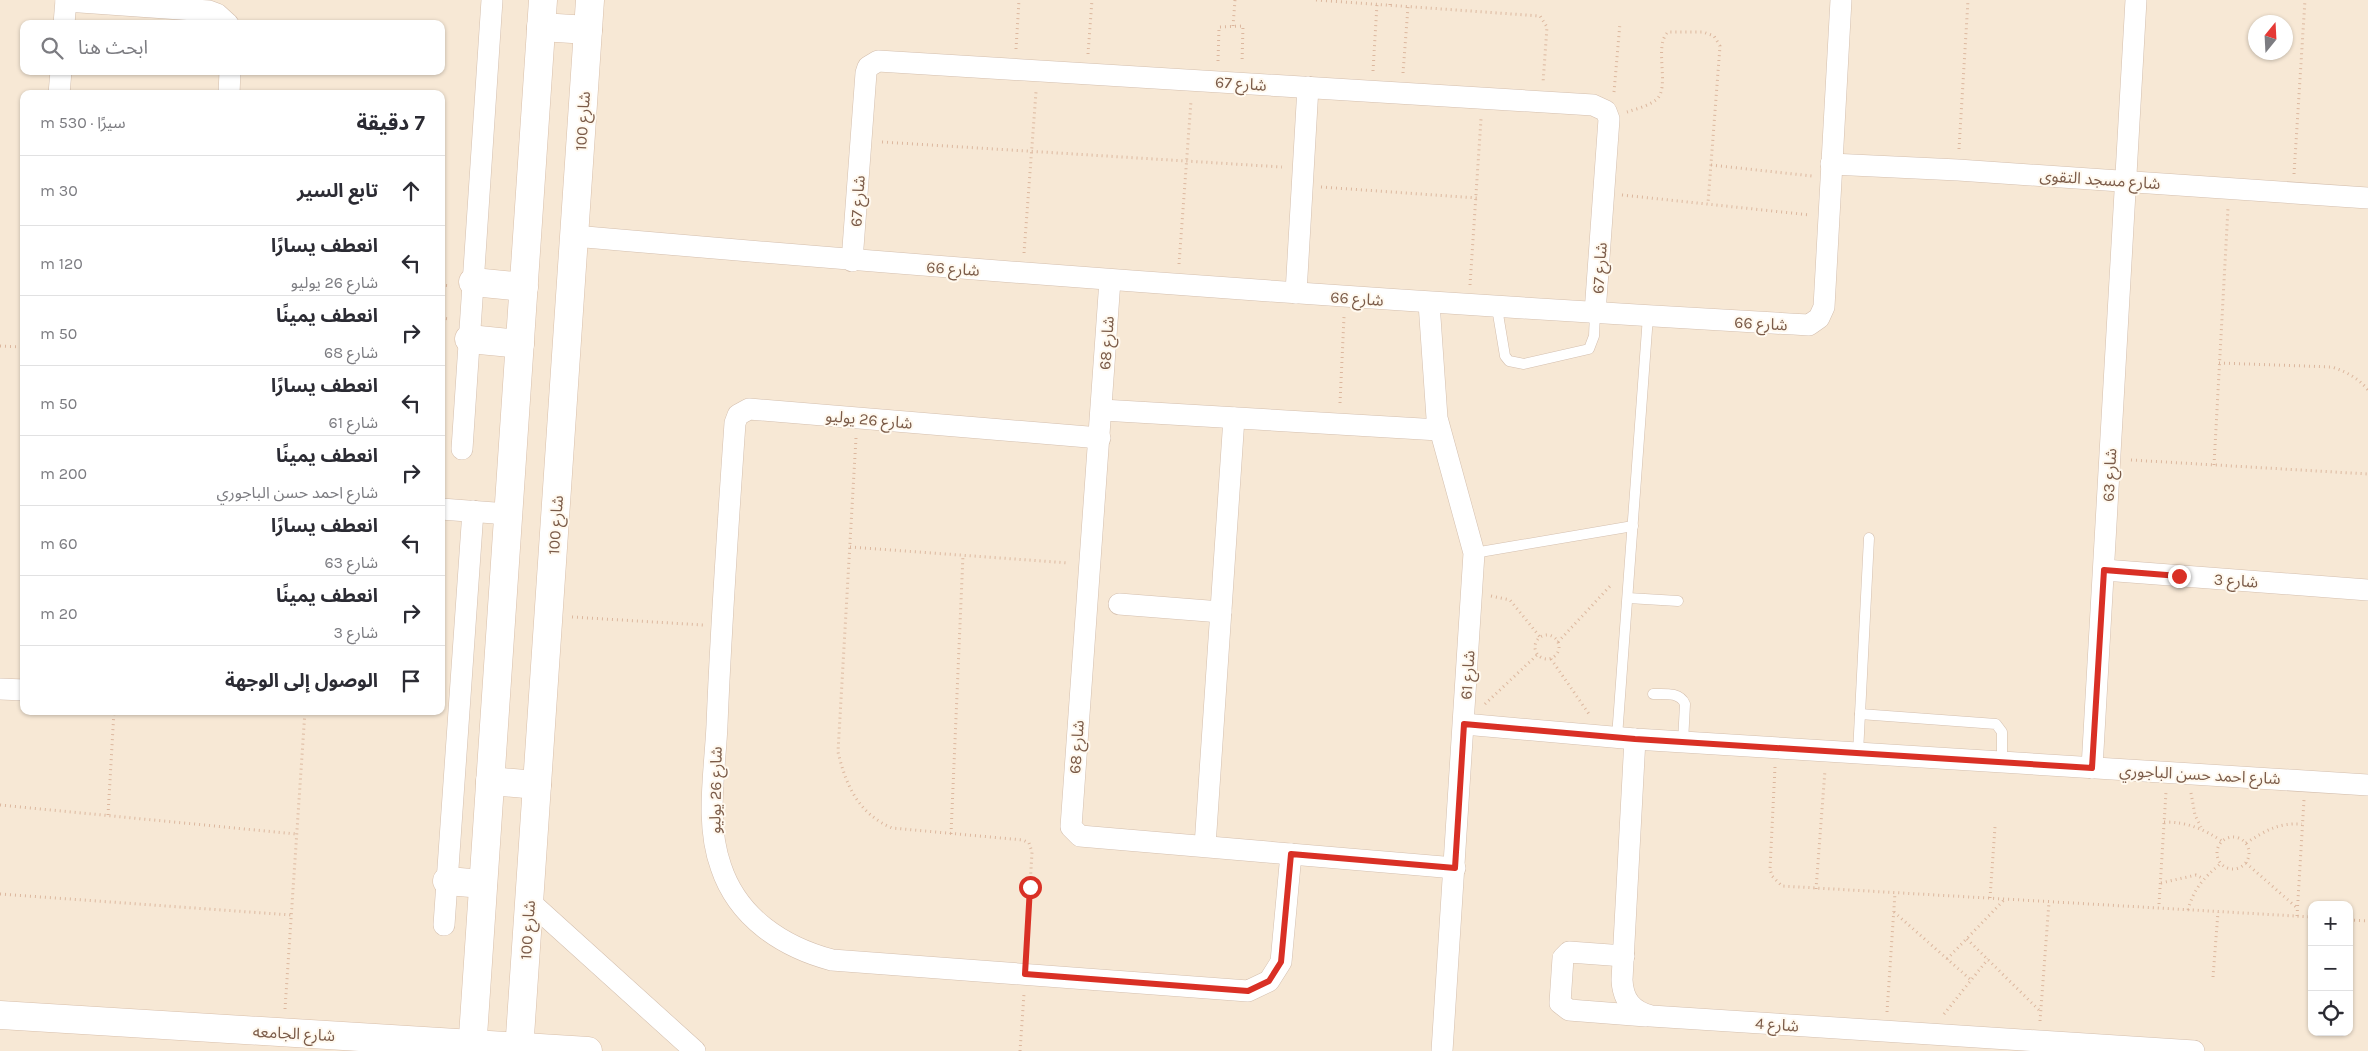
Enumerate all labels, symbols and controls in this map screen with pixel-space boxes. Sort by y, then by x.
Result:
north arrow [2248,15,2293,60]
search box [20,20,445,75]
icon: search [38,34,66,62]
text: ابحث هنا [78,37,148,59]
street label: شارع 67 [1214,72,1267,98]
street label: شارع 100 [571,91,597,151]
text: 7 دقيقة [356,111,425,135]
text: سيرًا · 530 m [40,113,125,132]
street label: شارع مسجد التقوى [2039,166,2161,196]
street label: شارع 67 [846,175,872,228]
icon: ahead [397,177,425,205]
text: تابع السير [297,180,378,202]
text: 30 m [40,181,78,200]
text: انعطف يسارًا [271,235,378,257]
street label: شارع 67 [1588,242,1614,295]
icon: left [397,249,425,277]
text: 120 m [40,254,83,273]
street label: شارع 66 [926,257,980,283]
text: شارع 26 يوليو [291,273,378,292]
street label: شارع 66 [1330,287,1384,313]
text: انعطف يمينًا [276,305,378,327]
street label: شارع 66 [1734,313,1788,337]
street label: شارع 68 [1095,315,1121,371]
icon: right [397,319,425,347]
text: 50 m [40,324,77,343]
text: شارع 68 [324,343,378,362]
text: انعطف يسارًا [271,375,378,397]
icon: left [397,389,425,417]
text: 50 m [40,394,77,413]
street label: شارع 26 يوليو [824,406,913,436]
text: شارع 61 [329,413,378,432]
text: انعطف يمينًا [276,445,378,467]
street label: شارع 63 [2099,448,2123,502]
icon: right [397,459,425,487]
text: 200 m [40,464,87,483]
text: شارع احمد حسن الباجوري [217,483,378,502]
street label: شارع 100 [544,495,570,555]
text: انعطف يسارًا [271,515,378,537]
icon: left [397,529,425,557]
text: 60 m [40,534,77,553]
text: شارع 63 [324,553,378,572]
route end [2168,565,2191,588]
street label: شارع 3 [2213,569,2259,595]
text: انعطف يمينًا [276,585,378,607]
icon: right [397,599,425,627]
text: 20 m [40,604,78,623]
text: شارع 3 [334,623,378,642]
street label: شارع 61 [1456,650,1482,701]
icon: arrive [397,667,425,695]
text: الوصول إلى الوجهة [225,670,378,692]
street label: شارع 68 [1065,719,1091,775]
street label: شارع 26 يوليو [705,746,729,834]
street label: شارع احمد حسن الباجوري [2119,761,2281,791]
route start [1019,876,1042,899]
street label: شارع 100 [516,900,542,960]
map controls [2308,901,2353,1036]
button: + [2308,901,2353,946]
button: − [2308,946,2353,991]
button: locate [2308,991,2353,1036]
street label: شارع 4 [1754,1013,1800,1039]
street label: شارع الجامعه [252,1022,336,1048]

